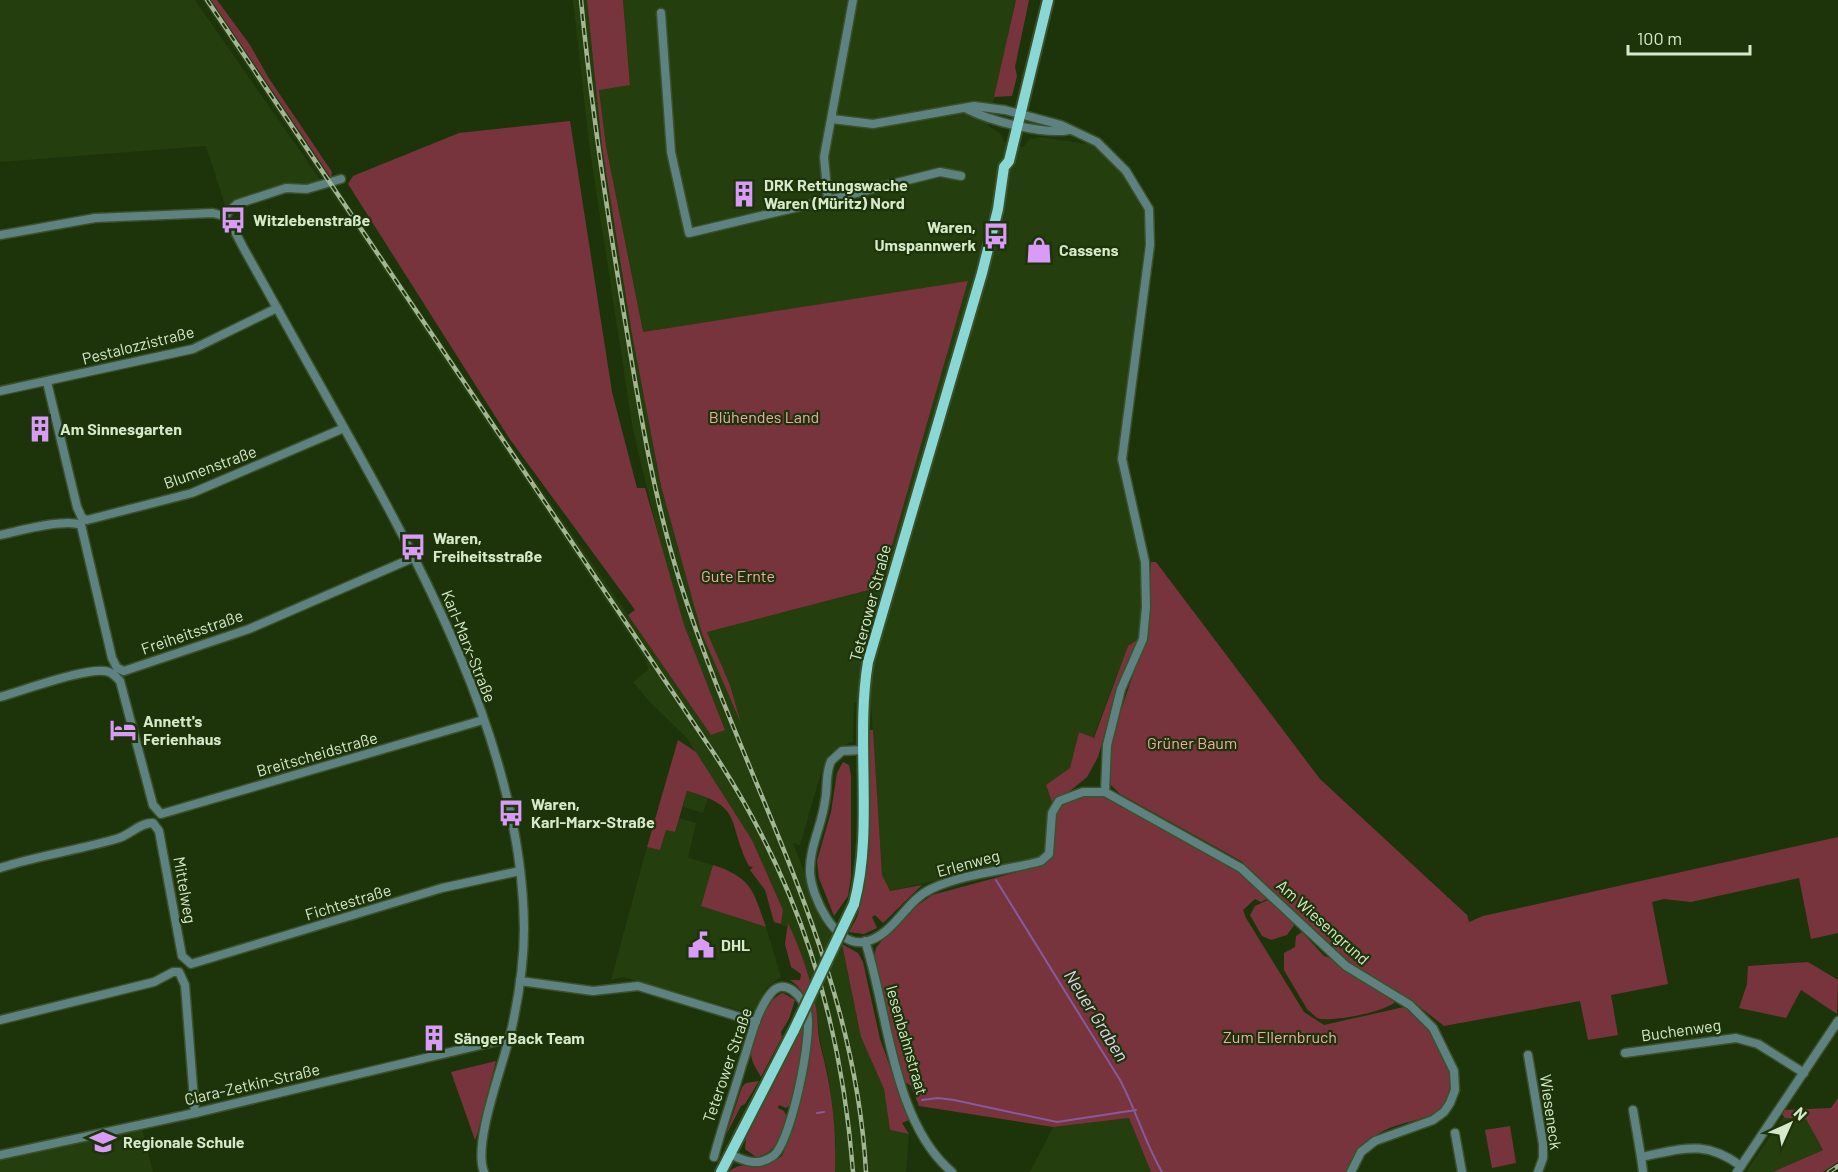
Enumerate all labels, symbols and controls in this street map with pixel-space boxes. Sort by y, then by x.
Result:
scale bar [1628,18,1750,56]
text: 100 m [1637,27,1682,49]
place label: DRK Rettungswache Waren (Müritz) Nord [764,175,908,212]
building icon: DRK Rettungswache Waren (Müritz) Nord [729,179,759,209]
bus stop icon: Witzlebenstraße [218,205,248,235]
place label: Witzlebenstraße [253,210,370,229]
place label: Waren, Umspannwerk [874,217,976,254]
bus stop icon: Waren, Umspannwerk [981,221,1011,251]
shop icon: Cassens [1024,235,1054,265]
place label: Cassens [1059,240,1119,259]
street label: Pestalozzistraße [80,321,196,368]
park label: Blühendes Land [709,407,819,426]
building icon: Am Sinnesgarten [25,414,55,444]
place label: Am Sinnesgarten [60,419,182,438]
street label: Blumenstraße [161,441,259,492]
place label: Waren, Freiheitsstraße [433,528,543,565]
bus stop icon: Waren, Freiheitsstraße [398,532,428,562]
street label: Teterower Straße [845,542,894,663]
park label: Gute Ernte [701,566,775,585]
street label: Karl-Marx-Straße [438,587,501,705]
street label: Freiheitsstraße [138,605,245,658]
place label: Annett's Ferienhaus [143,711,221,748]
hotel icon: Annett's Ferienhaus [108,715,138,745]
street label: Breitscheidstraße [254,727,380,780]
park label: Grüner Baum [1147,733,1237,752]
place label: Waren, Karl-Marx-Straße [531,794,655,831]
bus stop icon: Waren, Karl-Marx-Straße [496,798,526,828]
street label: Erlenweg [934,845,1002,880]
street label: Mittelweg [170,855,201,925]
street label: Am Wiesengrund [1273,875,1373,968]
street label: Fichtestraße [303,879,393,924]
public building icon: DHL [686,930,716,960]
place label: DHL [721,935,750,954]
water label: Neuer Graben [1060,965,1134,1065]
street label: Iesenbahnstraat [883,983,932,1097]
street label: Teterower Straße [698,1005,755,1125]
street label: Buchenweg [1640,1014,1722,1045]
building icon: Sänger Back Team [419,1023,449,1053]
park label: Zum Ellernbruch [1223,1027,1337,1046]
place label: Sänger Back Team [454,1028,585,1047]
street label: Clara-Zetkin-Straße [182,1059,321,1108]
street label: Wieseneck [1537,1073,1566,1151]
north arrow [1760,1094,1820,1154]
text: N [1790,1103,1811,1124]
school or university icon: Regionale Schule [88,1127,118,1157]
place label: Regionale Schule [123,1132,245,1151]

